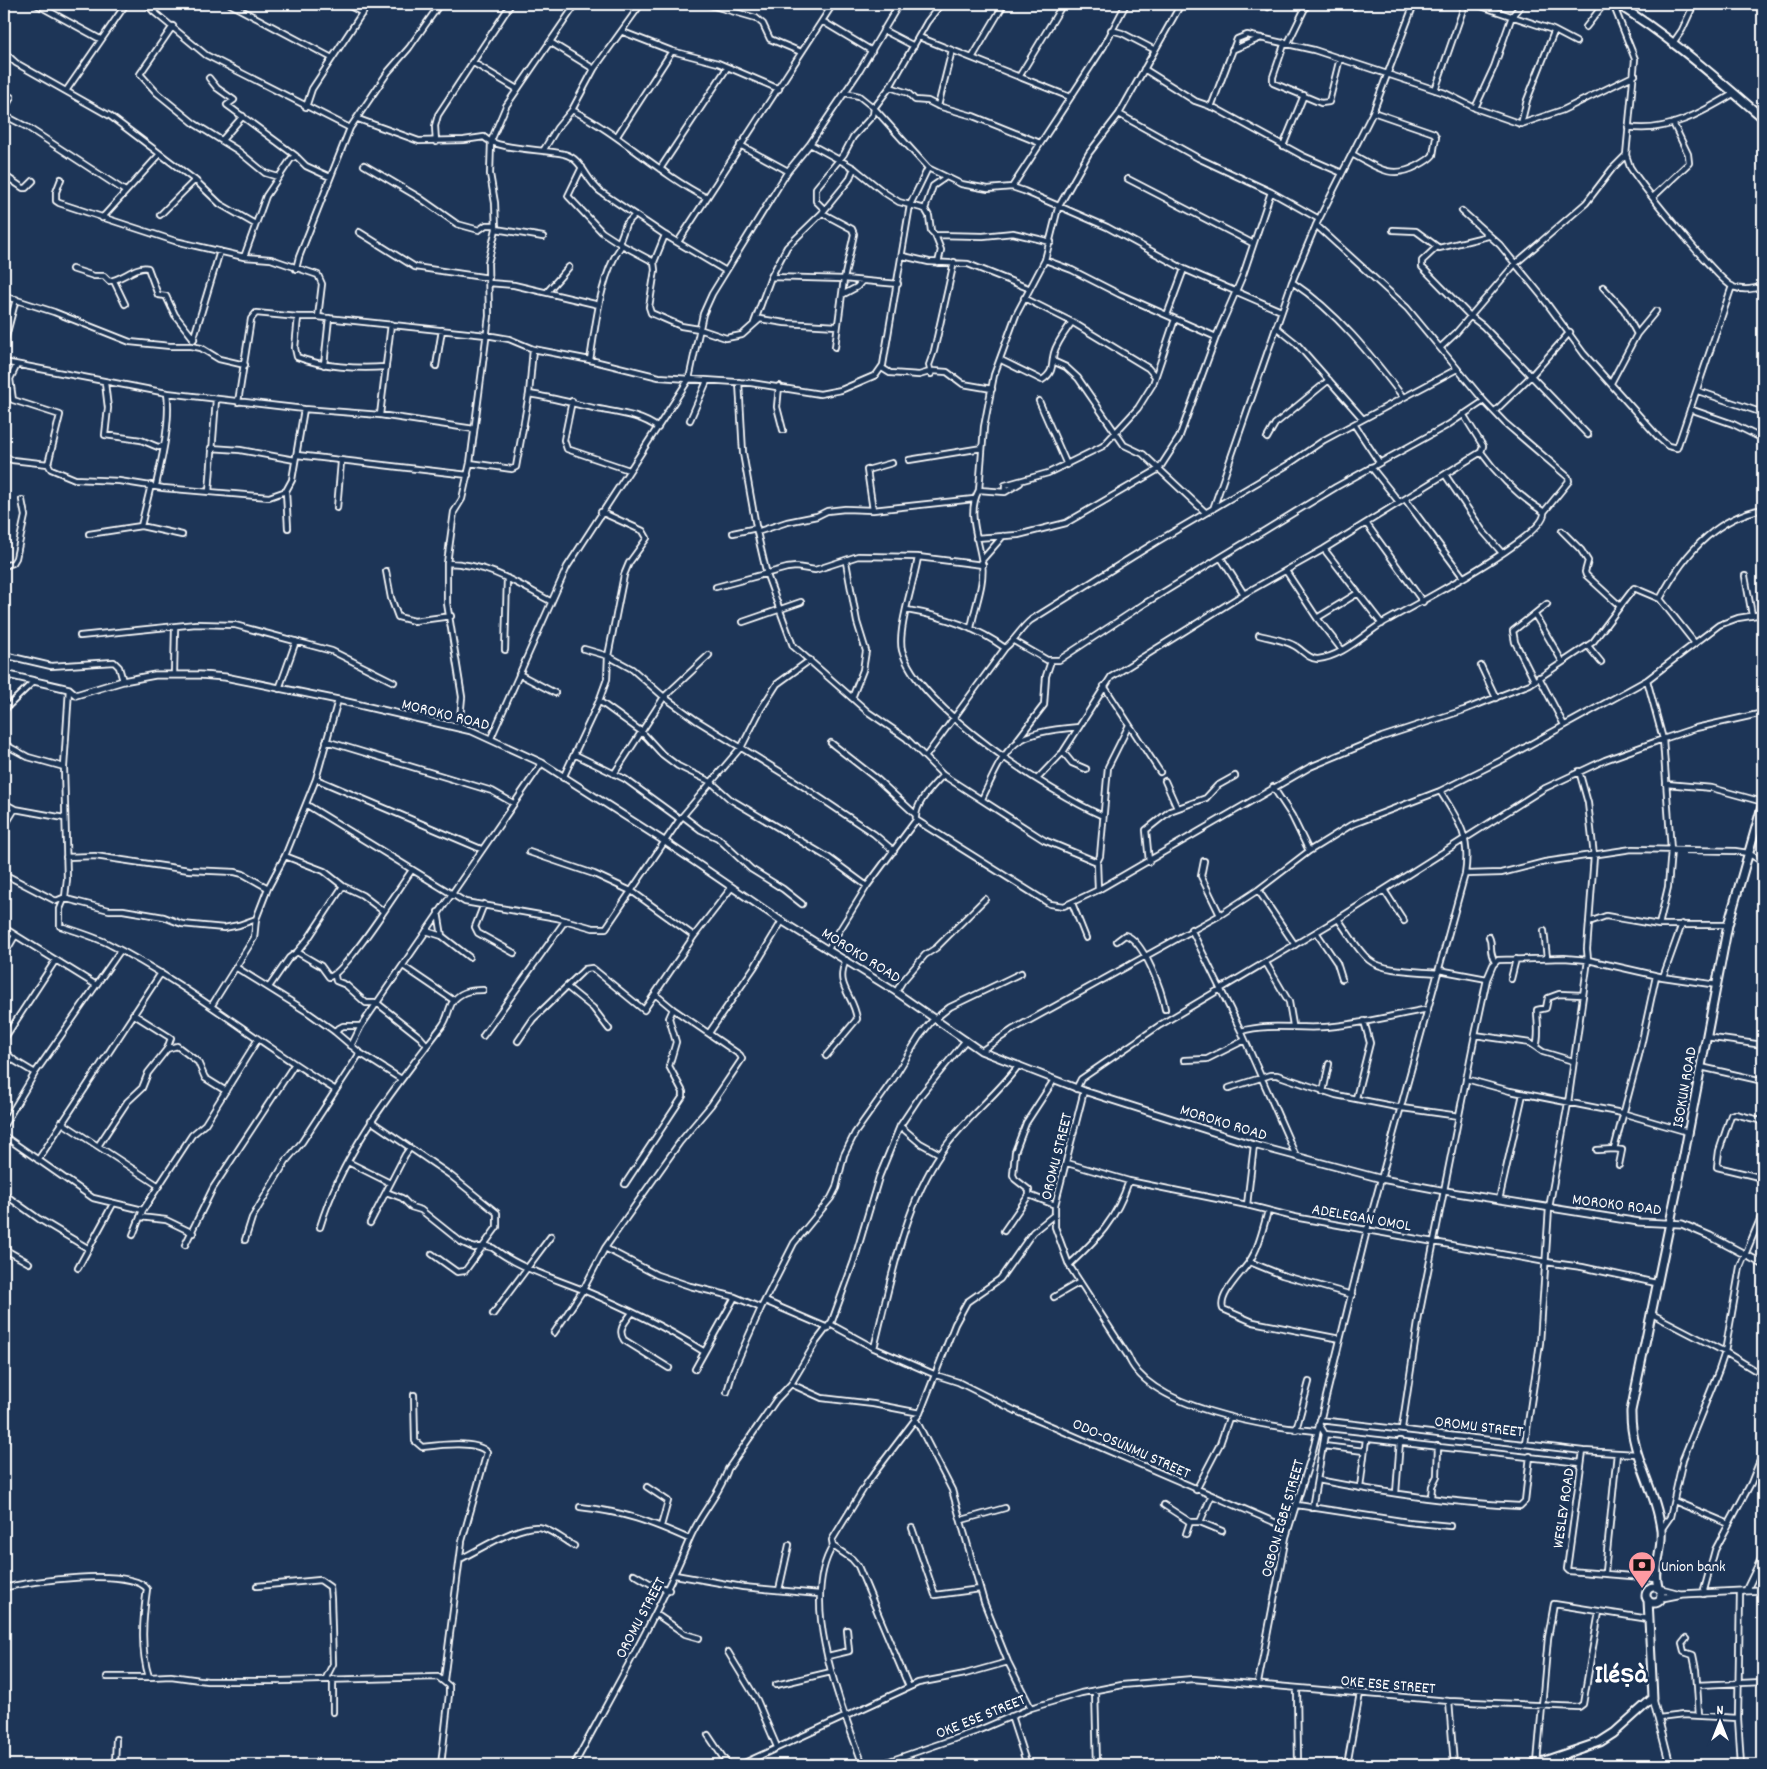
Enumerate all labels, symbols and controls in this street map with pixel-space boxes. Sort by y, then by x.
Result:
street label: MOROKO ROAD [399,693,492,737]
street label: MOROKO ROAD [817,923,905,990]
street label: ISOKUN ROAD [1667,1045,1704,1130]
street label: MOROKO ROAD [1177,1099,1270,1148]
street label: OROMU STREET [1035,1110,1080,1203]
street label: MOROKO ROAD [1571,1189,1663,1222]
street label: ADELEGAN OMOL [1310,1198,1414,1239]
street label: OROMU STREET [1433,1411,1525,1444]
street label: ODO-OSUNMU STREET [1068,1413,1194,1486]
street label: OGBON EGBE STREET [1256,1456,1311,1580]
street label: WESLEY ROAD [1547,1467,1581,1550]
bank icon: Union bank [1627,1550,1657,1589]
place label: Union bank [1661,1556,1726,1579]
street label: OROMU STREET [610,1573,673,1663]
district label: Iléṣà [1595,1658,1648,1695]
street label: OKE ESE STREET [1339,1670,1437,1701]
street label: OKE ESE STREET [933,1689,1030,1746]
north arrow [1694,1696,1744,1746]
text: N [1717,1701,1724,1721]

